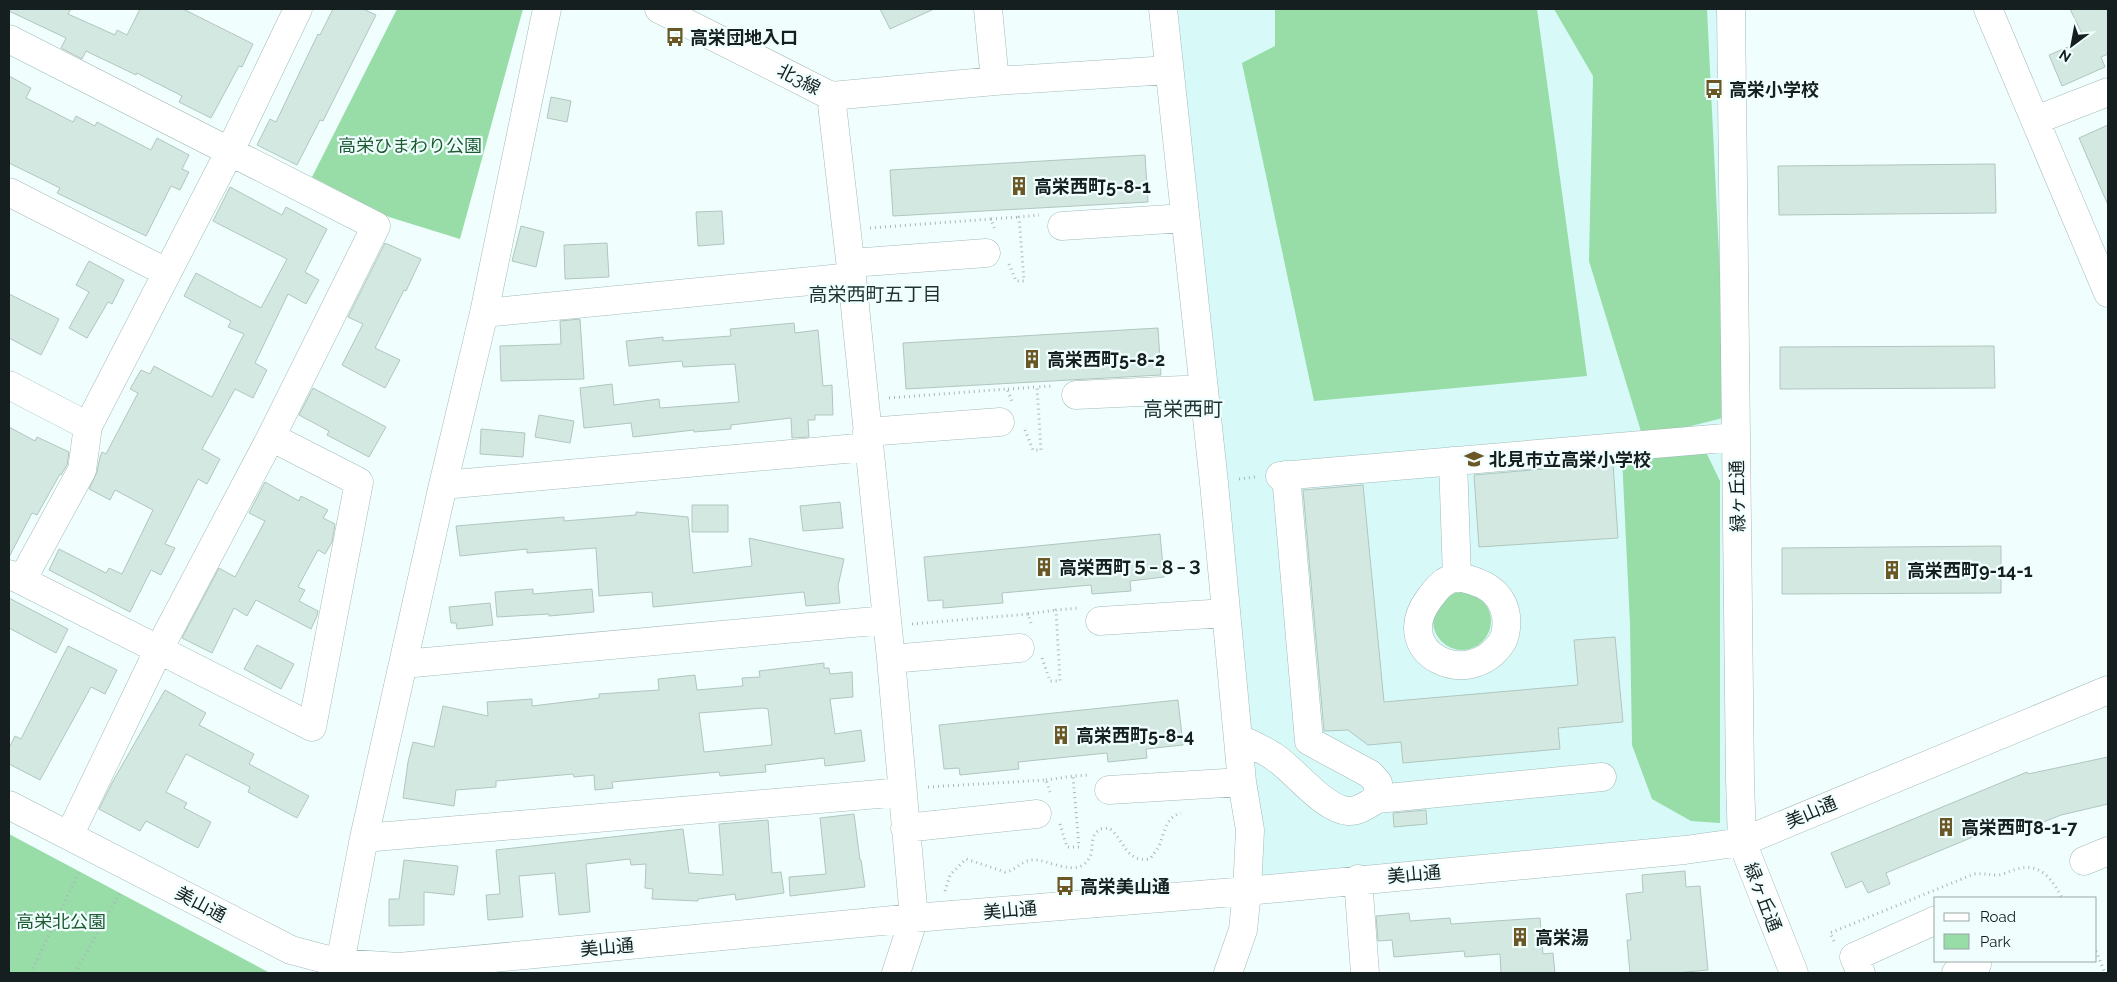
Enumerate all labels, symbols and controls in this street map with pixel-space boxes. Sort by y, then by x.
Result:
north arrow [2047,20,2097,70]
bus stop icon: 高栄団地入口 [664,26,686,48]
place label: 高栄団地入口 [690,27,798,48]
text: N [2056,46,2074,66]
street label: 北3線 [774,59,824,99]
bus stop icon: 高栄小学校 [1703,78,1725,100]
place label: 高栄小学校 [1729,79,1819,100]
park label: 高栄ひまわり公園 [338,135,482,156]
building icon: 高栄西町5-8-1 [1008,175,1030,197]
place label: 高栄西町5-8-1 [1034,176,1151,197]
district label: 高栄西町五丁目 [808,283,942,305]
building icon: 高栄西町5-8-2 [1021,348,1043,370]
place label: 高栄西町5-8-2 [1047,349,1165,370]
district label: 高栄西町 [1143,397,1223,421]
school or university icon: 北見市立高栄小学校 [1463,448,1485,470]
place label: 北見市立高栄小学校 [1489,449,1651,470]
street label: 緑ヶ丘通 [1726,460,1748,532]
building icon: 高栄西町５−８−３ [1033,556,1055,578]
place label: 高栄西町５−８−３ [1059,557,1204,578]
building icon: 高栄西町9-14-1 [1881,559,1903,581]
place label: 高栄西町9-14-1 [1907,560,2033,581]
building icon: 高栄西町5-8-4 [1050,724,1072,746]
place label: 高栄西町5-8-4 [1076,725,1194,746]
street label: 美山通 [1782,792,1840,832]
building icon: 高栄西町8-1-7 [1935,816,1957,838]
place label: 高栄西町8-1-7 [1961,817,2078,838]
street label: 緑ヶ丘通 [1740,860,1786,934]
street label: 美山通 [1386,861,1442,887]
bus stop icon: 高栄美山通 [1054,875,1076,897]
place label: 高栄美山通 [1080,876,1170,897]
street label: 美山通 [172,882,230,926]
street label: 美山通 [982,897,1038,923]
legend [1934,897,2097,962]
text: Road [1980,908,2016,926]
park label: 高栄北公園 [16,911,106,932]
building icon: 高栄湯 [1509,926,1531,948]
place label: 高栄湯 [1535,927,1589,948]
text: Park [1980,933,2011,951]
street label: 美山通 [579,934,635,960]

